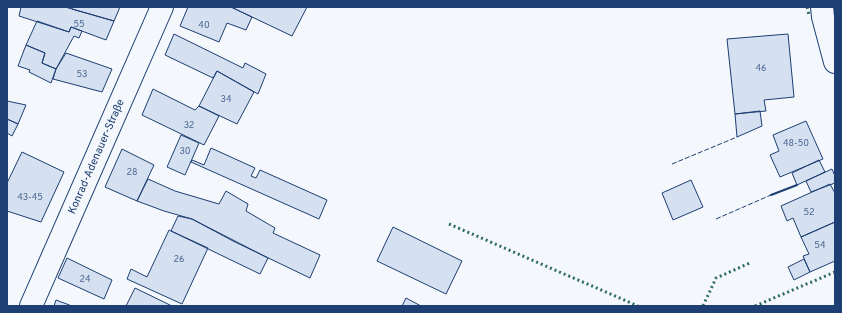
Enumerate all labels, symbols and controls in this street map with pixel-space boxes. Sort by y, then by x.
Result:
house number: 55 [73,19,85,30]
house number: 40 [198,20,210,31]
house number: 46 [756,63,766,74]
house number: 53 [76,69,88,80]
house number: 34 [220,94,232,105]
street label: Konrad-Adenauer-Straße [65,97,128,216]
house number: 32 [184,120,194,131]
house number: 48-50 [783,138,809,149]
house number: 30 [179,146,191,157]
house number: 28 [126,167,138,178]
house number: 43-45 [17,192,43,203]
house number: 52 [803,207,815,218]
house number: 54 [814,240,826,251]
house number: 26 [174,254,184,265]
house number: 24 [79,274,91,285]

